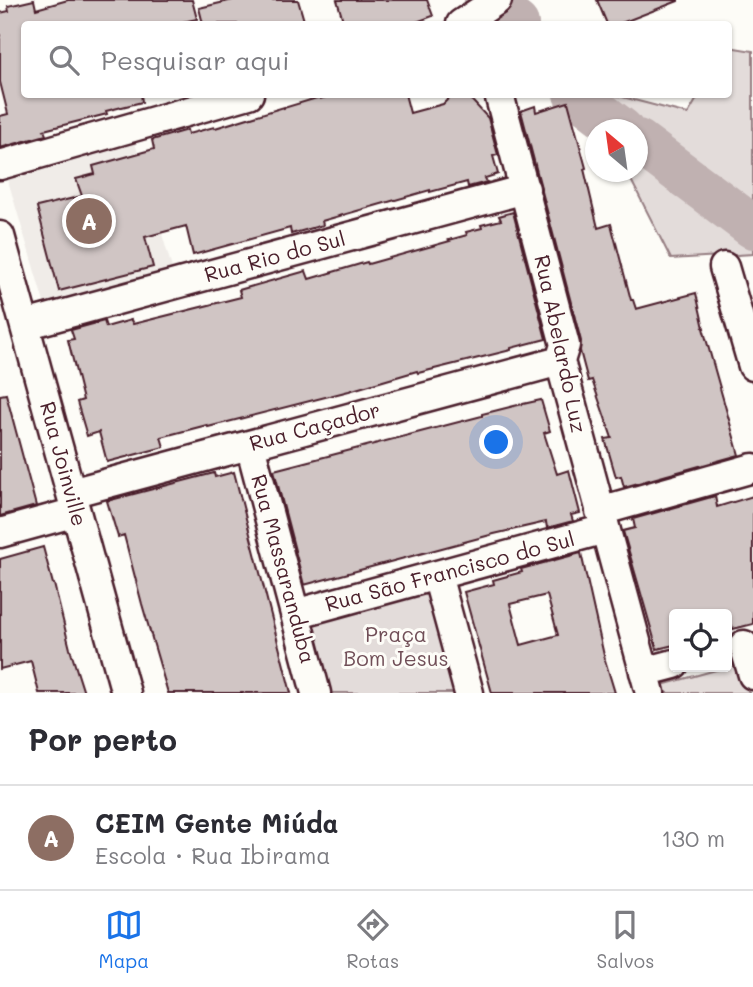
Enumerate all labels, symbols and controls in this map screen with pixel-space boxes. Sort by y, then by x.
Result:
search box [21,21,732,98]
icon: search [45,41,83,79]
text: Pesquisar aqui [101,43,290,77]
north arrow [585,119,648,182]
pin: A [66,195,112,247]
street label: Rua Rio do Sul [201,224,348,287]
street label: Rua Abelardo Luz [529,252,594,435]
street label: Rua Caçador [246,395,383,456]
street label: Rua Joinville [35,398,94,529]
your location [479,425,513,459]
street label: Rua Massaranduba [246,471,323,666]
street label: Rua São Francisco do Sul [322,524,577,617]
map controls [669,609,732,672]
button: locate [669,609,732,672]
park label: Praça Bom Jesus [343,620,449,671]
text: Por perto [28,719,177,759]
text: CEIM Gente Miúda [95,806,339,840]
text: A [43,823,59,853]
text: 130 m [661,823,725,853]
text: Escola · Rua Ibirama [95,840,331,870]
tab: Mapa [99,906,149,973]
tab: Rotas [346,906,399,973]
tab: Salvos [597,906,654,973]

